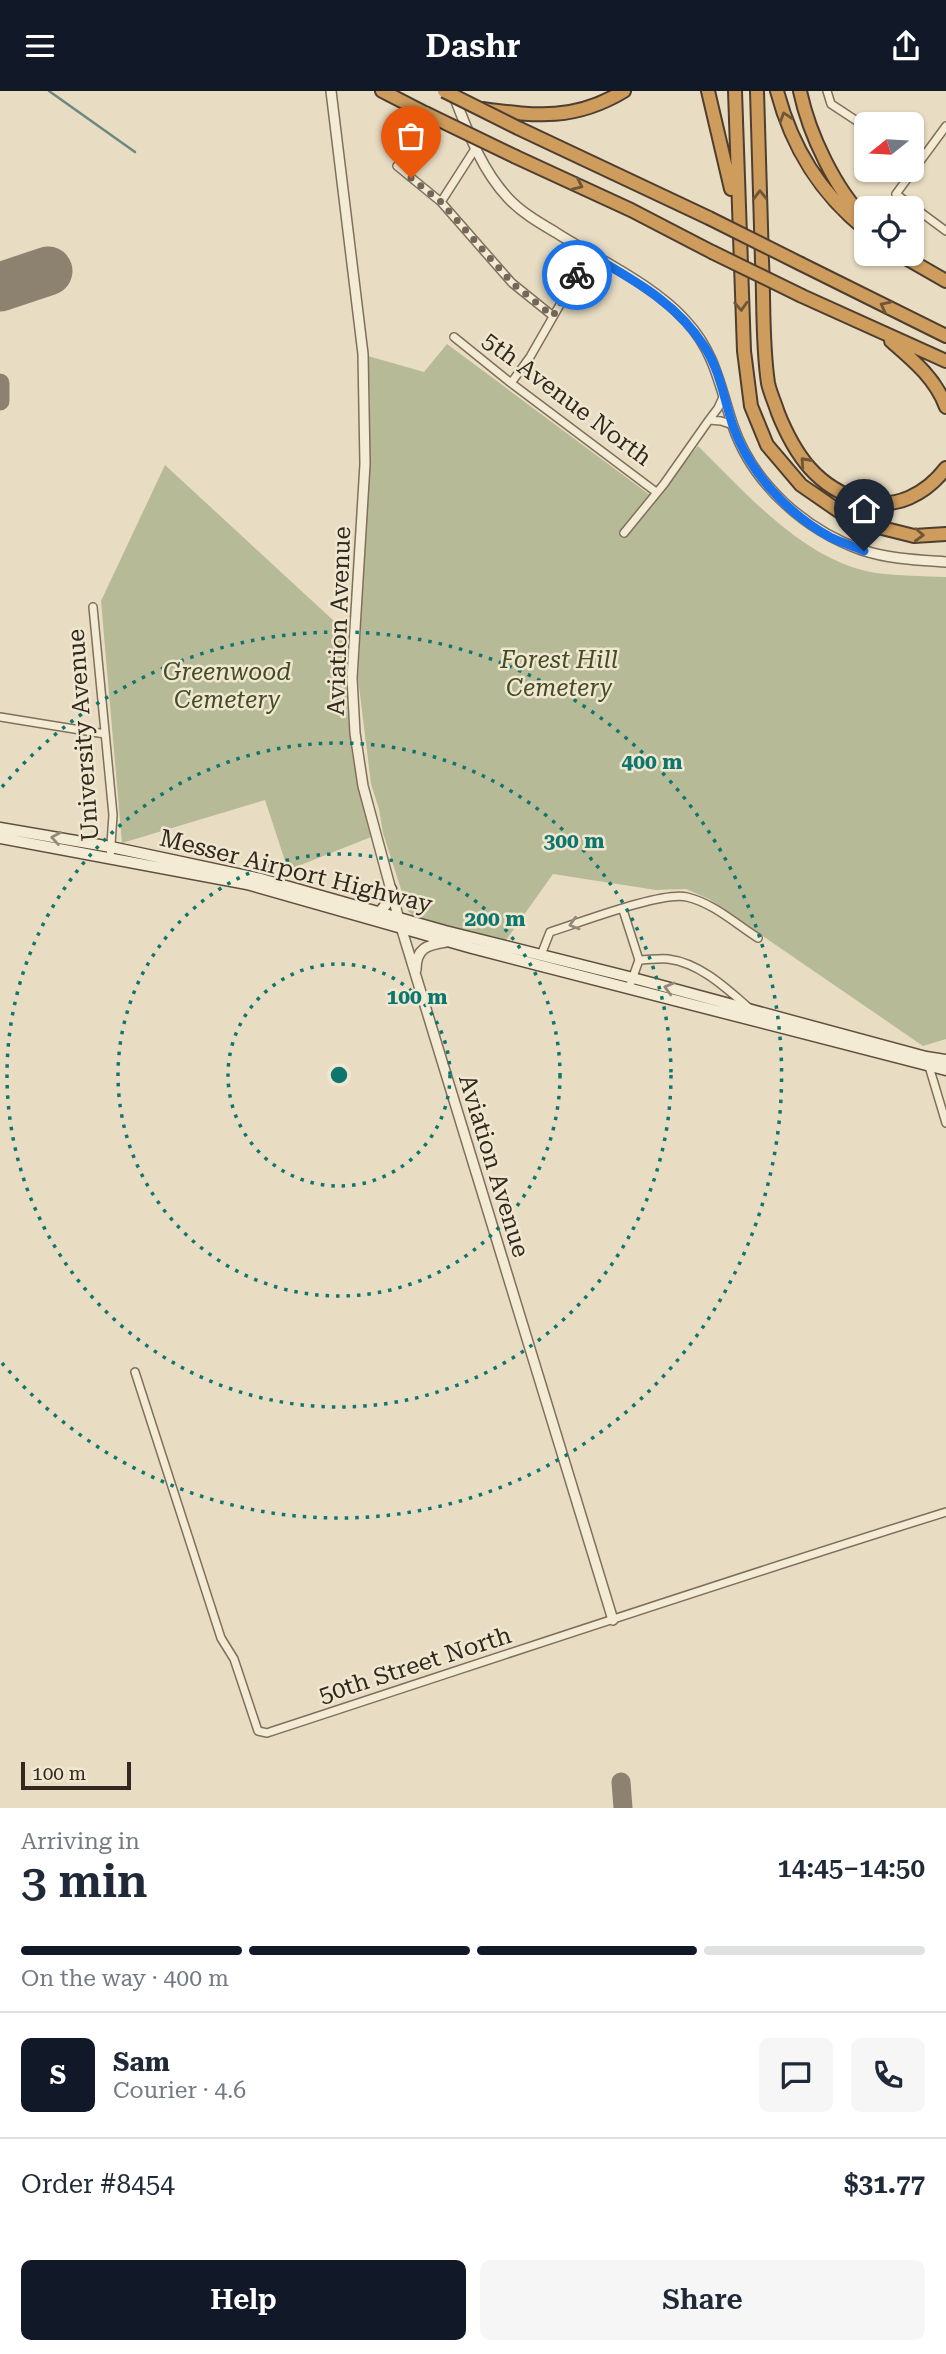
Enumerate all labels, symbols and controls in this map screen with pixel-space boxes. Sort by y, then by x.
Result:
icon: menu [21,27,59,65]
text: Dashr [425,27,521,65]
icon: share [887,27,925,65]
pin [381,106,441,178]
one-way arrow [779,111,794,123]
north arrow [854,112,924,182]
map controls [854,112,924,266]
icon: bag [392,117,430,155]
one-way arrow [571,177,583,191]
one-way arrow [752,189,767,200]
button: locate [854,196,924,266]
courier [542,240,612,310]
icon: bike [558,256,596,294]
one-way arrow [880,300,892,314]
one-way arrow [734,301,749,312]
street label: 5th Avenue North [477,326,657,472]
one-way arrow [801,458,813,471]
pin [834,479,894,551]
icon: home [845,490,883,528]
street label: Aviation Avenue [322,526,356,716]
one-way arrow [914,527,925,543]
street label: University Avenue [62,628,104,842]
park label: Forest Hill Cemetery [499,646,618,702]
park label: Greenwood Cemetery [163,658,291,714]
text: 400 m [622,750,682,774]
street label: Messer Airport Highway [157,824,436,919]
text: 300 m [544,829,604,853]
one-way arrow [50,831,62,846]
text: 200 m [465,907,525,931]
one-way arrow [569,916,581,931]
one-way arrow [663,982,675,996]
text: 100 m [387,985,447,1009]
centre of rings [327,1063,351,1087]
street label: Aviation Avenue [453,1071,535,1261]
street label: 50th Street North [315,1621,515,1709]
scale bar [21,1759,131,1791]
text: 100 m [32,1762,86,1785]
text: Arriving in [21,1828,140,1855]
text: 14:45–14:50 [777,1853,925,1883]
text: 3 min [21,1854,148,1908]
text: On the way · 400 m [21,1965,229,1992]
button: chat [759,2038,833,2112]
button: phone [851,2038,925,2112]
text: Sam [113,2047,170,2077]
text: S [50,2060,66,2090]
text: Courier · 4.6 [113,2077,246,2104]
text: Order #8454 [21,2169,175,2199]
text: $31.77 [844,2169,925,2199]
button: Help [21,2260,466,2340]
button: Share [480,2260,925,2340]

